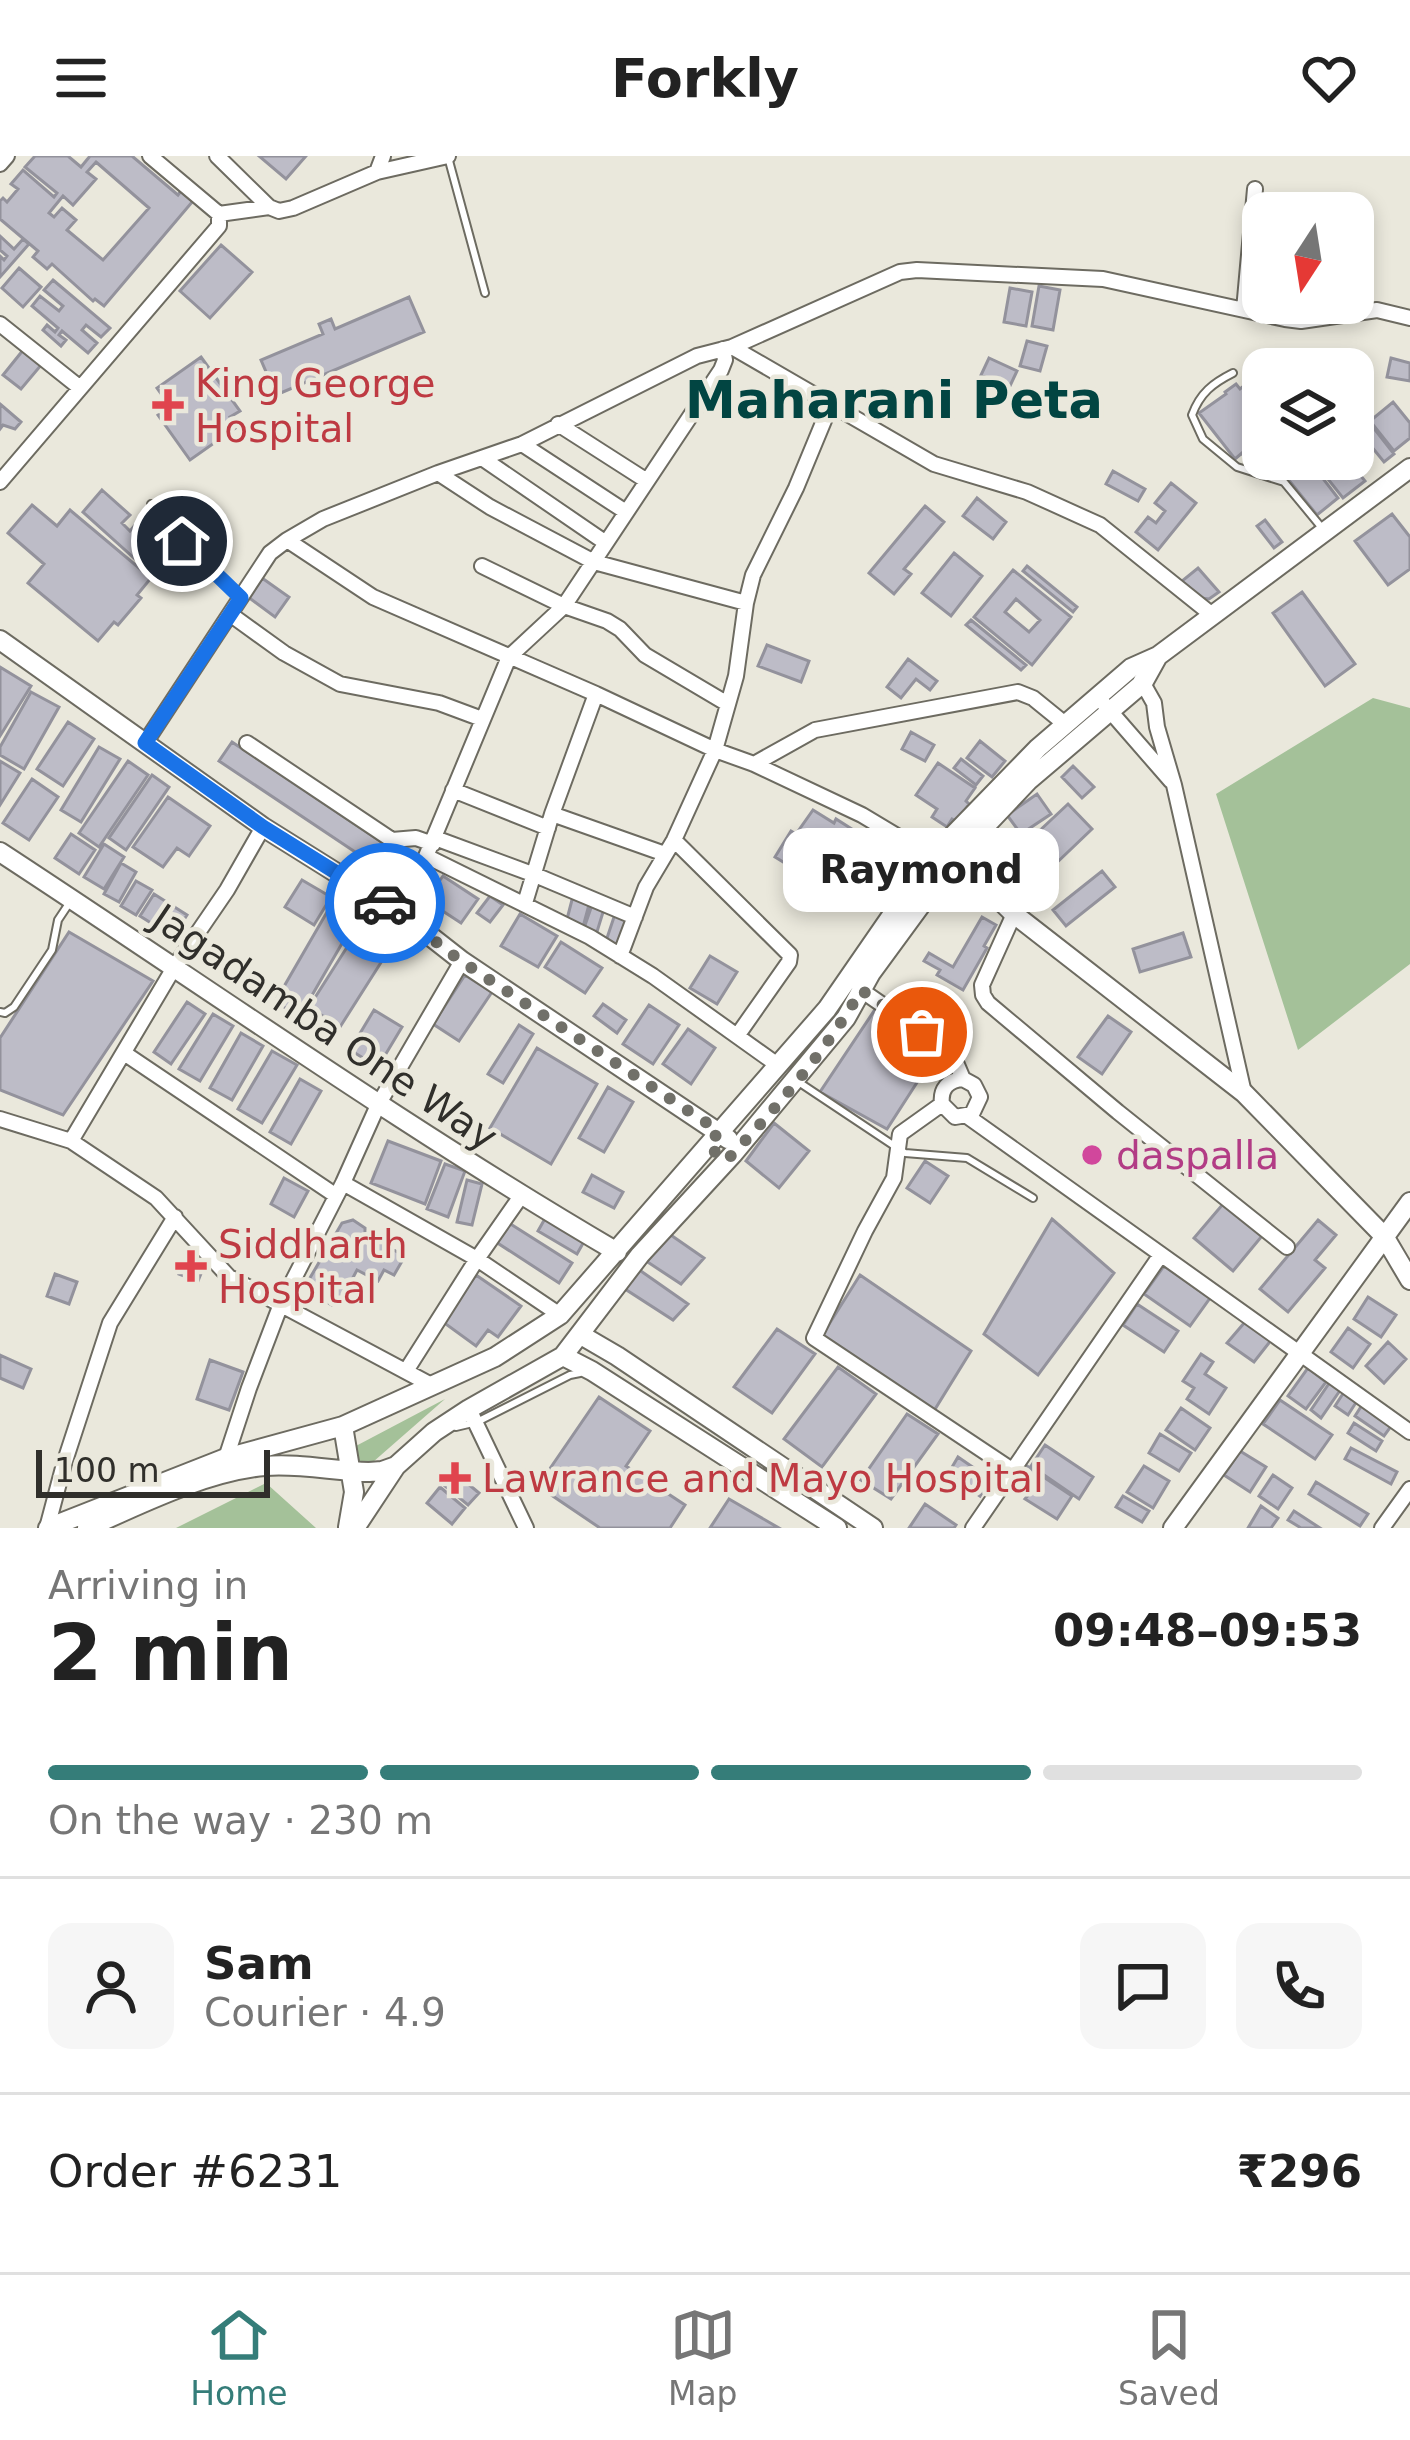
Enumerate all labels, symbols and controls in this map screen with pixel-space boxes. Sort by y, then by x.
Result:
icon: menu [48,45,114,111]
icon: heart [1296,45,1362,111]
text: Forkly [611,47,799,110]
north arrow [1242,192,1374,324]
map controls [1242,192,1374,480]
button: layers [1242,348,1374,480]
place label: King George Hospital [195,361,435,451]
district label: Maharani Peta [685,371,1103,430]
marker: King George Hospital [152,389,184,421]
pin [131,490,233,592]
icon: home [149,508,215,574]
callout: Raymond [784,828,1060,912]
courier [325,843,445,963]
text: Raymond [819,847,1023,892]
icon: car [352,870,418,936]
street label: Jagadamba One Way [141,893,506,1160]
pin [871,981,973,1083]
icon: bag [889,999,955,1065]
place label: daspalla [1116,1133,1279,1178]
marker: daspalla [1079,1142,1105,1168]
place label: Siddharth Hospital [218,1222,408,1312]
marker: Siddharth Hospital [175,1250,207,1282]
scale bar [36,1444,270,1497]
text: 100 m [54,1451,160,1490]
place label: Lawrance and Mayo Hospital [482,1456,1044,1501]
marker: Lawrance and Mayo Hospital [439,1462,471,1494]
text: Arriving in [48,1563,248,1608]
text: 09:48–09:53 [1053,1604,1362,1657]
text: 2 min [48,1608,293,1698]
text: On the way · 230 m [48,1798,433,1843]
button: person [48,1923,174,2049]
button: chat [1080,1923,1206,2049]
button: phone [1236,1923,1362,2049]
text: Sam [204,1937,314,1990]
text: Courier · 4.9 [204,1990,446,2035]
text: Order #6231 [48,2145,342,2198]
text: ₹296 [1237,2145,1362,2198]
tab: Home [190,2302,288,2413]
tab: Map [668,2302,738,2413]
tab: Saved [1118,2302,1220,2413]

